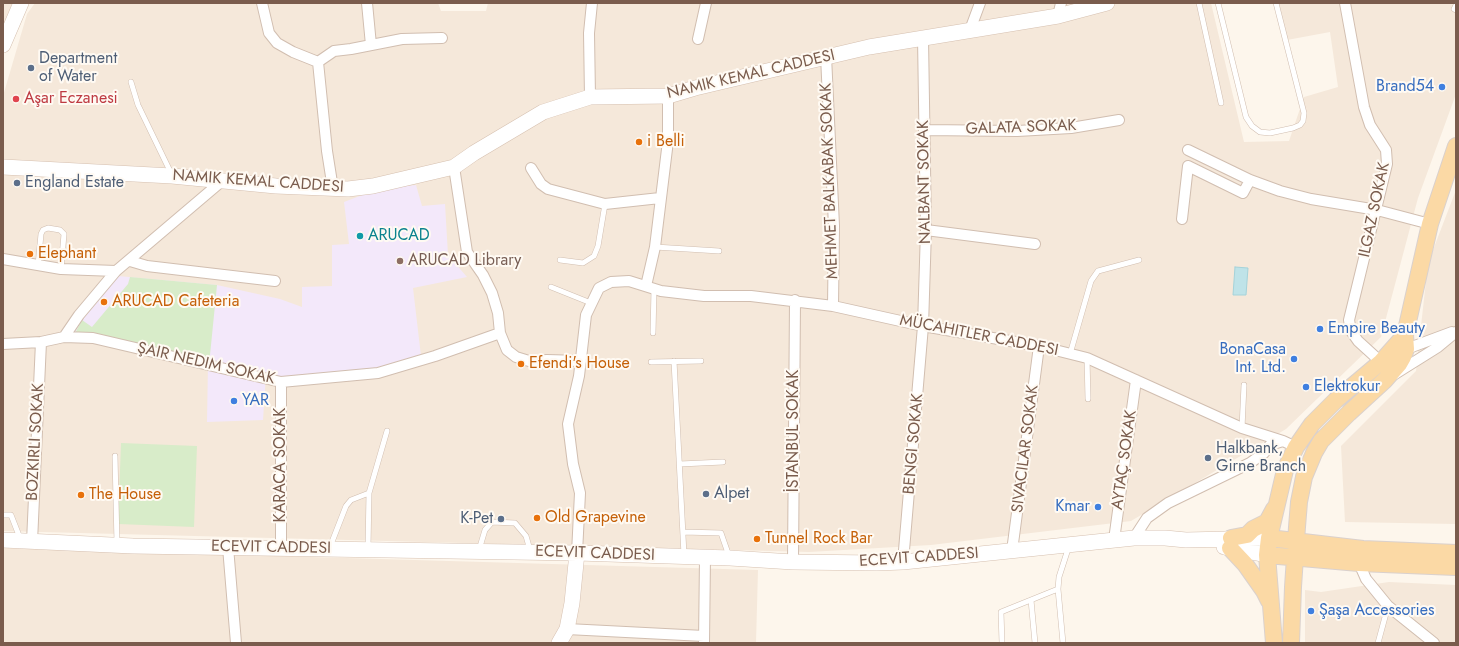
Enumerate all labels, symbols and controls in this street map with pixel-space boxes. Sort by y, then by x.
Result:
street label: NAMIK KEMAL CADDESI [665,46,837,104]
place label: Department of Water [39,49,117,87]
marker: Department of Water [26,63,36,73]
place label: Brand54 [1376,77,1434,97]
marker: Brand54 [1437,82,1447,92]
street label: MEHMET BALKABAK SOKAK [817,83,843,279]
place label: Aşar Eczanesi [24,89,118,109]
marker: Aşar Eczanesi [11,94,21,104]
street label: GALATA SOKAK [965,116,1077,140]
street label: NALBANT SOKAK [914,120,936,244]
place label: i Belli [647,132,685,152]
marker: i Belli [634,137,644,147]
street label: ILGAZ SOKAK [1356,161,1394,259]
street label: NAMIK KEMAL CADDESI [172,166,344,198]
place label: England Estate [25,173,124,193]
marker: England Estate [12,178,22,188]
place label: ARUCAD [368,226,430,246]
marker: ARUCAD [355,231,365,241]
place label: Elephant [38,244,96,264]
marker: Elephant [25,249,35,259]
place label: ARUCAD Library [408,251,521,271]
marker: ARUCAD Library [395,256,405,266]
place label: ARUCAD Cafeteria [112,292,239,312]
marker: ARUCAD Cafeteria [99,297,109,307]
street label: MÜCAHITLER CADDESI [898,311,1060,361]
place label: Empire Beauty [1328,319,1425,339]
marker: Empire Beauty [1315,324,1325,334]
street label: ŞAIR NEDIM SOKAK [135,339,277,389]
place label: BonaCasa Int. Ltd. [1219,340,1286,378]
place label: Efendi's House [529,354,630,374]
marker: BonaCasa Int. Ltd. [1289,354,1299,364]
marker: Efendi's House [516,359,526,369]
street label: İSTANBUL SOKAK [784,370,804,492]
place label: Elektrokur [1314,377,1380,397]
marker: Elektrokur [1301,382,1311,392]
street label: BOZKIRLI SOKAK [23,383,49,501]
street label: SIVACILAR SOKAK [1009,384,1043,514]
place label: YAR [242,391,269,411]
street label: BENGI SOKAK [900,393,928,495]
marker: YAR [229,396,239,406]
street label: KARACA SOKAK [271,408,291,522]
street label: AYTAÇ SOKAK [1108,409,1142,511]
place label: Halkbank, Girne Branch [1216,439,1306,477]
marker: Halkbank, Girne Branch [1203,453,1213,463]
place label: Alpet [714,484,749,504]
place label: The House [89,485,161,505]
marker: Alpet [701,489,711,499]
marker: The House [76,490,86,500]
place label: Kmar [1055,497,1090,517]
marker: Kmar [1093,502,1103,512]
place label: Old Grapevine [545,508,646,528]
place label: K-Pet [460,509,493,529]
marker: Old Grapevine [532,513,542,523]
marker: K-Pet [496,514,506,524]
place label: Tunnel Rock Bar [765,529,872,549]
marker: Tunnel Rock Bar [752,534,762,544]
street label: ECEVIT CADDESI [211,537,331,559]
street label: ECEVIT CADDESI [535,542,655,566]
street label: ECEVIT CADDESI [859,544,979,572]
place label: Şaşa Accessories [1319,601,1434,621]
marker: Şaşa Accessories [1306,606,1316,616]

